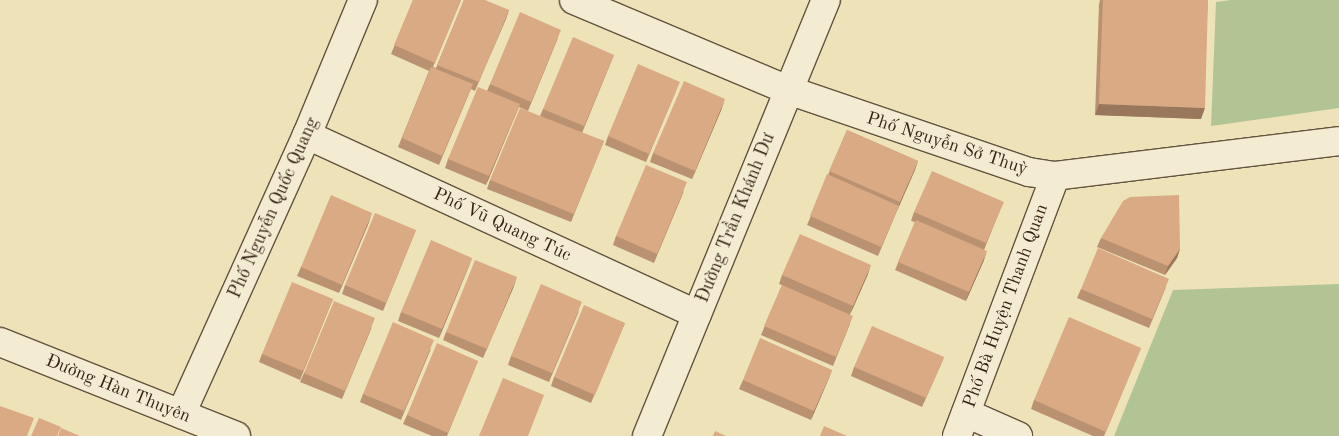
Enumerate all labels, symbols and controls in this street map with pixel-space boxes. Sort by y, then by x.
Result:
street label: Phố Nguyễn Sở Thuỳ [864,108,1030,180]
street label: Phố Nguyễn Quốc Quang [224,114,324,302]
street label: Đường Trần Khánh Dư [692,130,780,306]
street label: Phố Vũ Quang Túc [430,184,574,266]
street label: Phố Bà Huyện Thanh Quan [959,201,1053,411]
street label: Đường Hàn Thuyên [42,350,194,428]

